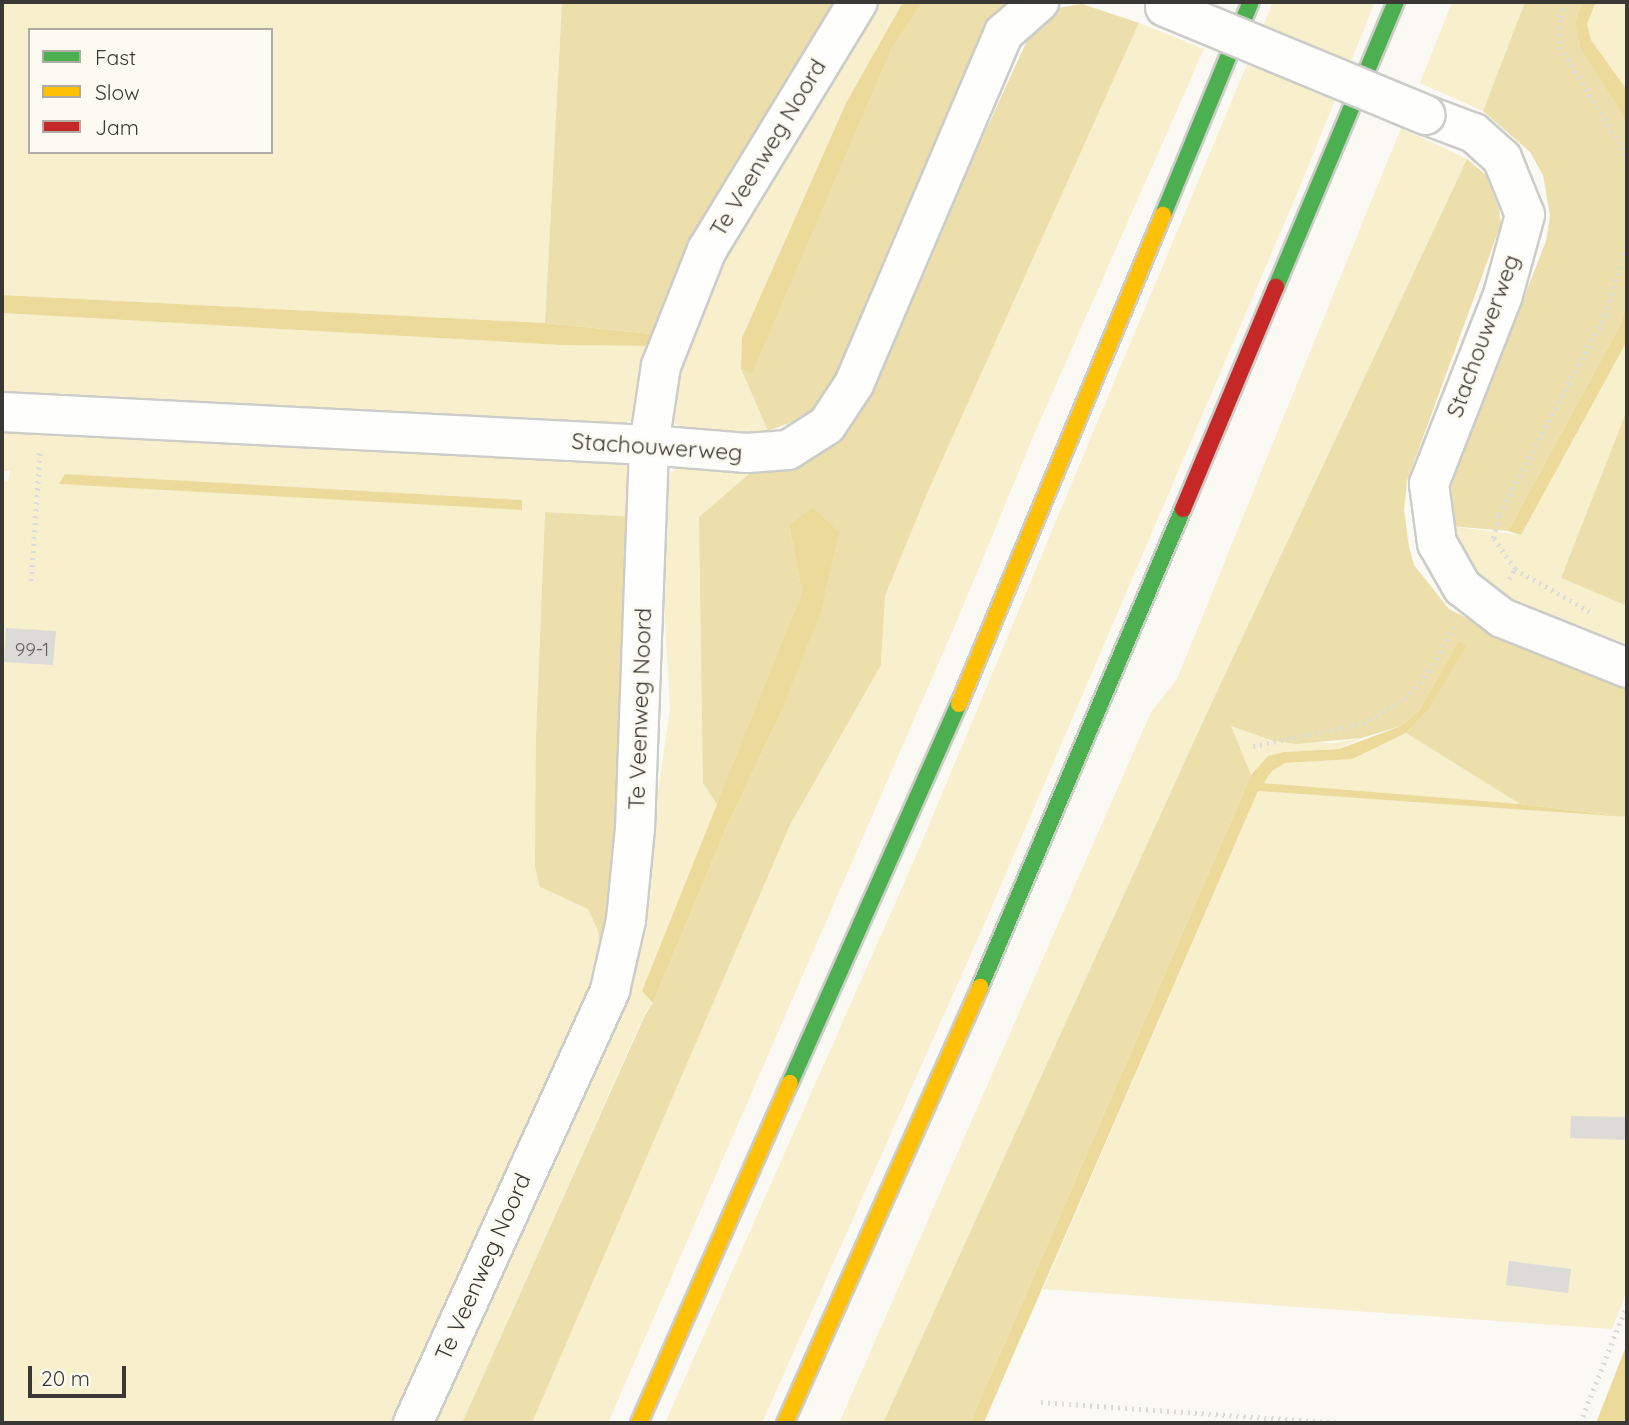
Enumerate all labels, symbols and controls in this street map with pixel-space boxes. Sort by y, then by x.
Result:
legend [28,28,273,154]
text: Fast [95,44,136,70]
street label: Te Veenweg Noord [704,54,832,242]
text: Slow [95,79,140,105]
text: Jam [95,114,139,140]
street label: Stachouwerweg [1441,251,1525,421]
street label: Stachouwerweg [571,427,743,467]
street label: Te Veenweg Noord [623,608,657,810]
house number: 99-1 [15,639,49,661]
street label: Te Veenweg Noord [429,1169,537,1365]
scale bar [32,1352,130,1396]
text: 20 m [41,1365,90,1391]

